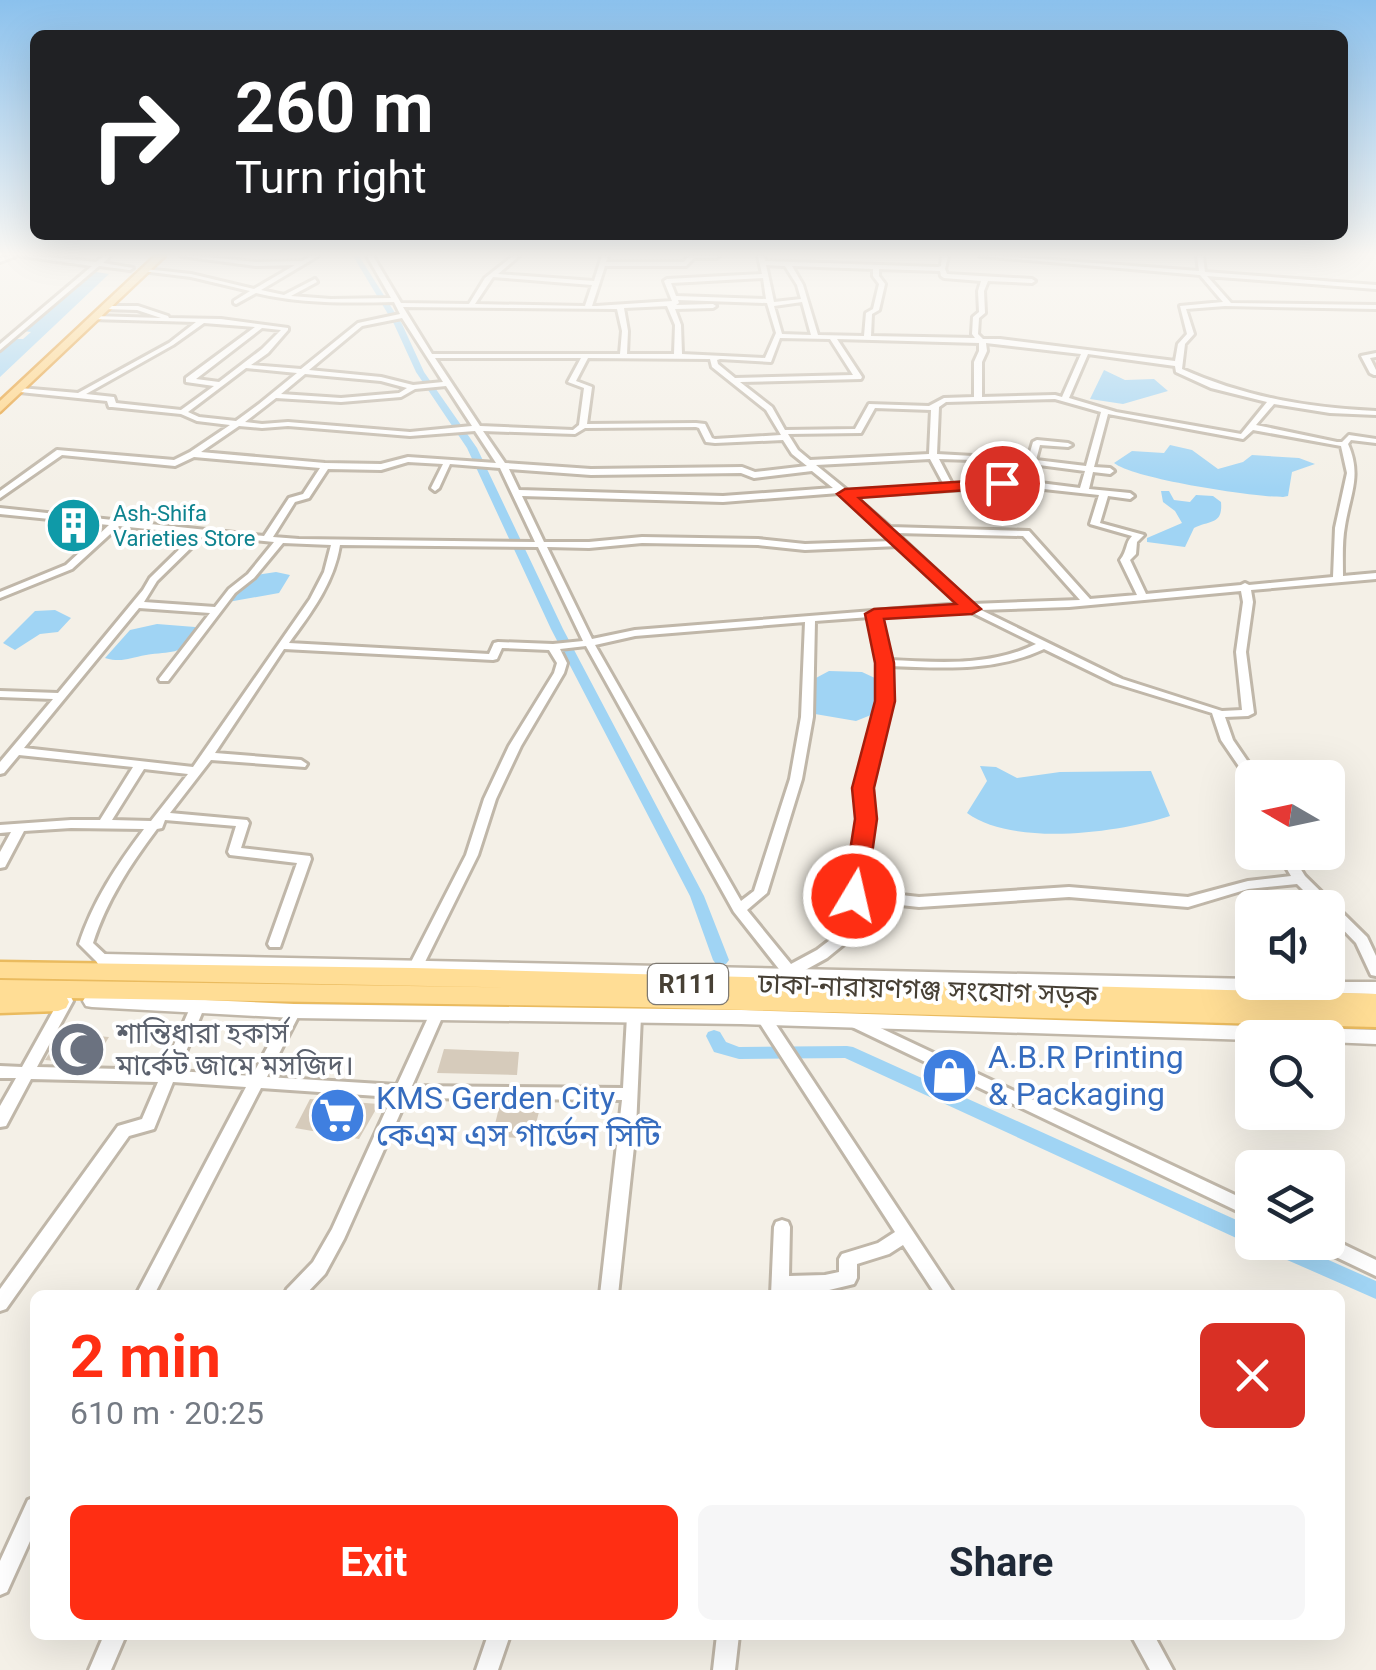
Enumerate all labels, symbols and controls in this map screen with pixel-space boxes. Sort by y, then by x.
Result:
text: 260 m [235,67,434,149]
icon: right [70,70,200,200]
text: Turn right [235,151,427,204]
pin [960,441,1045,526]
icon: arrive [975,456,1030,511]
building icon: Ash-Shifa Varieties Store [44,496,104,556]
place label: Ash-Shifa Varieties Store [113,501,255,551]
north arrow [1235,760,1345,870]
map controls [1235,760,1345,1260]
position arrow [802,844,906,948]
button: sound [1235,890,1345,1000]
road number: R111 [648,964,728,1004]
street label: ঢাকা-নারায়ণগঞ্জ সংযোগ সড়ক [756,967,1099,1012]
place label: শান্তিধারা হকার্স মার্কেট জামে মসজিদ। [115,1016,354,1082]
mosque icon: শান্তিধারা হকার্স মার্কেট জামে মসজিদ। [47,1019,107,1079]
button: search [1235,1020,1345,1130]
place label: A.B.R Printing & Packaging [988,1038,1184,1113]
shop icon: A.B.R Printing & Packaging [919,1045,979,1105]
place label: KMS Gerden City কেএম এস গার্ডেন সিটি [376,1079,661,1154]
supermarket icon: KMS Gerden City কেএম এস গার্ডেন সিটি [307,1086,367,1146]
button: layers [1235,1150,1345,1260]
text: 2 min [70,1321,221,1392]
button: close [1200,1323,1305,1428]
text: 610 m · 20:25 [70,1394,264,1432]
button: Exit [70,1505,678,1620]
button: Share [698,1505,1305,1620]

